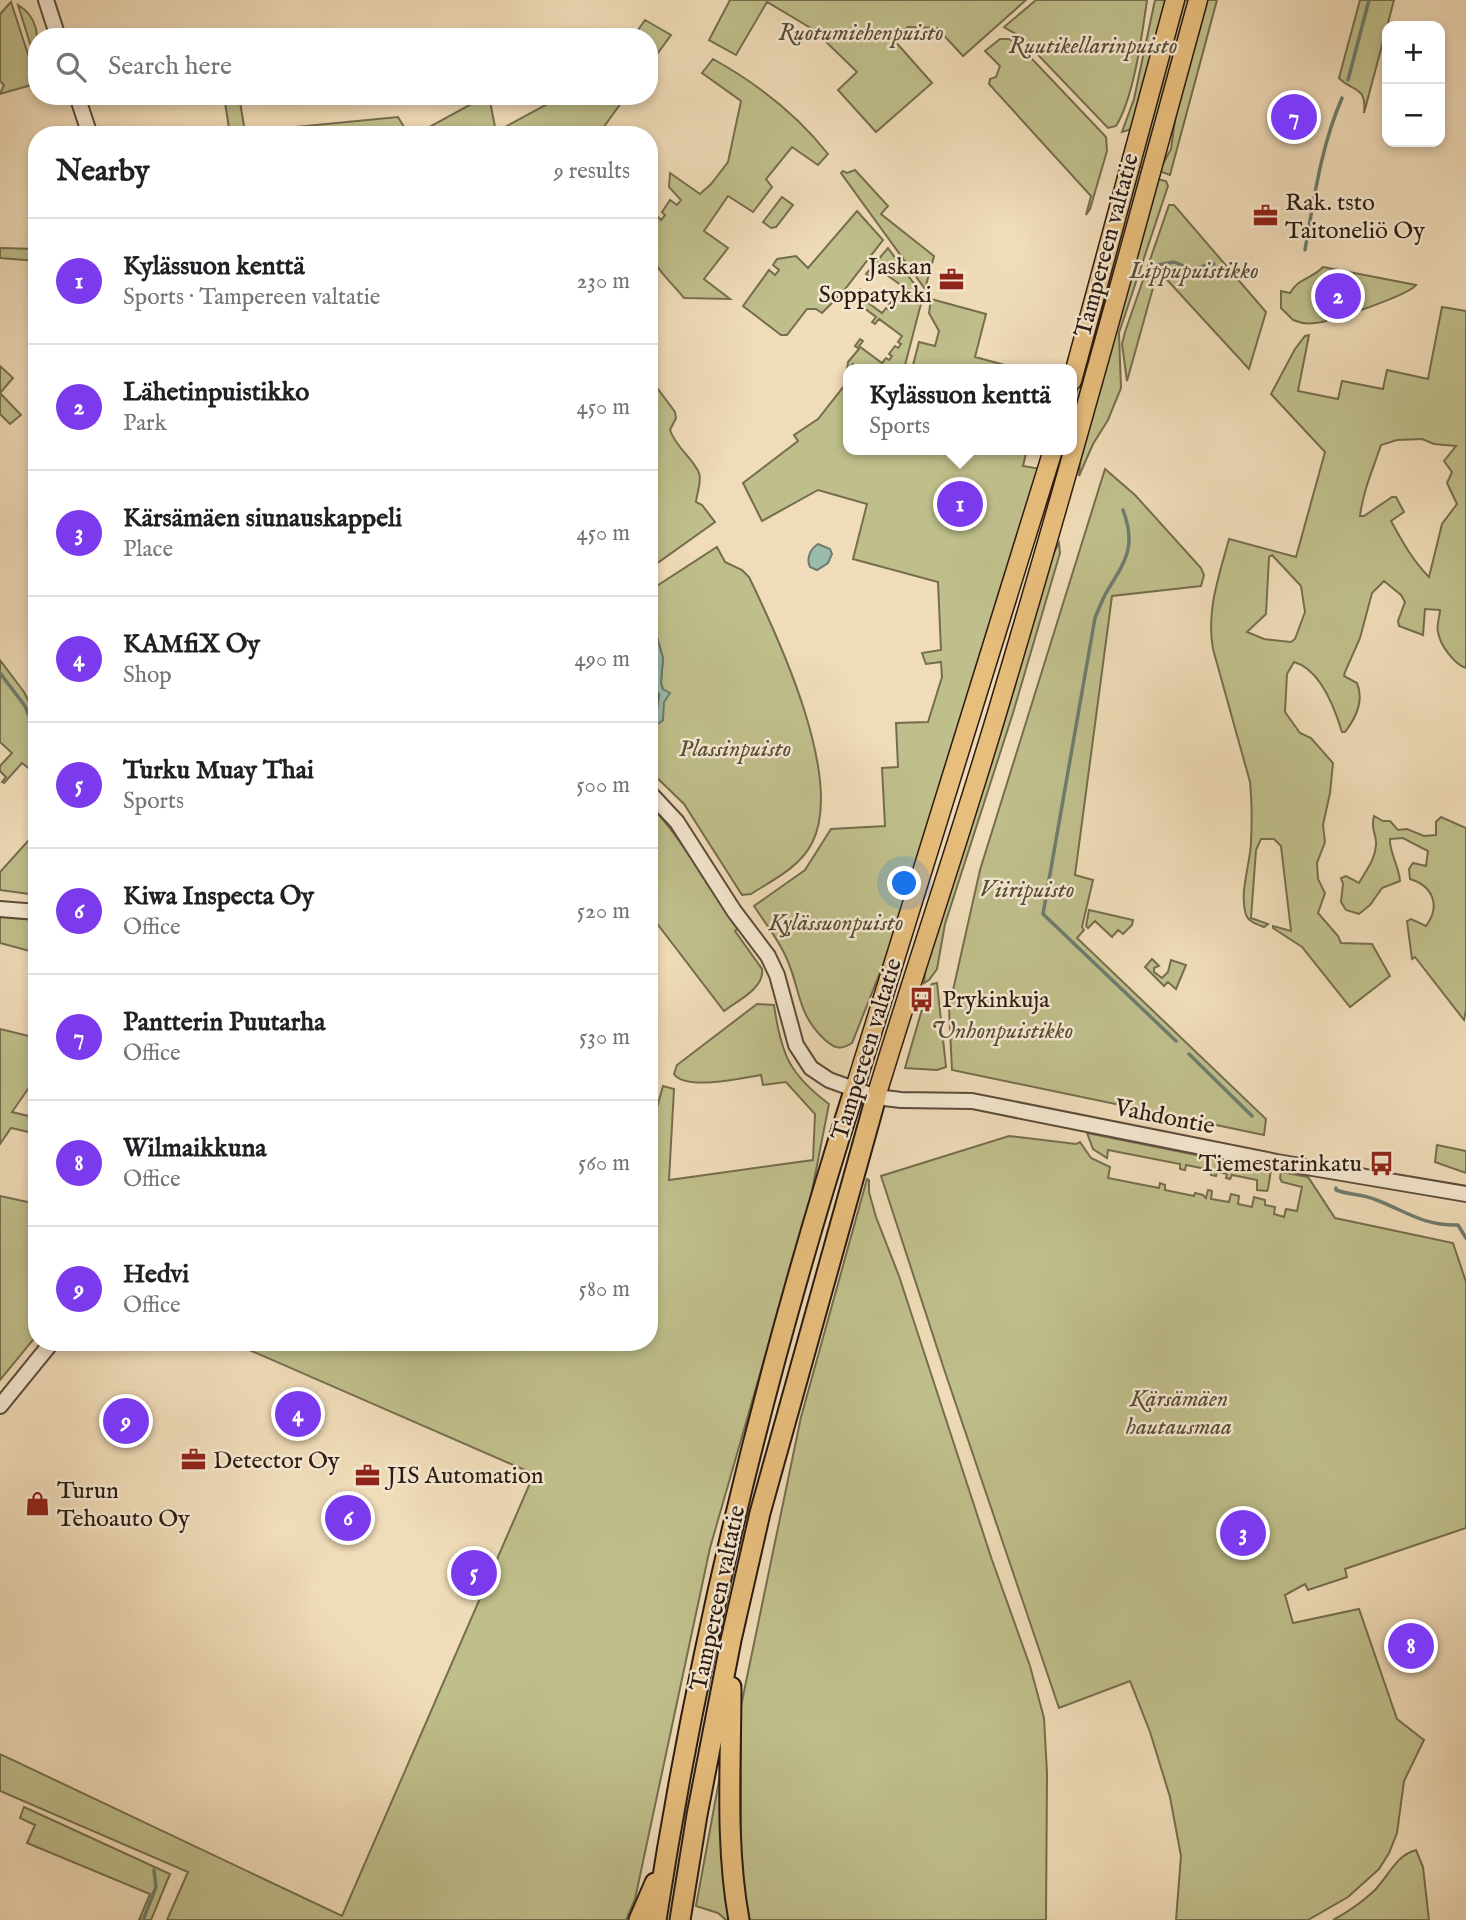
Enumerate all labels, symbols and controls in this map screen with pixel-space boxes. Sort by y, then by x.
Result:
park label: Ruotumiehenpuisto [778,18,944,49]
map controls [1382,21,1445,147]
button: + [1382,21,1445,84]
search box [28,28,658,105]
park label: Ruutikellarinpuisto [1009,31,1177,62]
icon: search [52,48,90,86]
text: Search here [108,50,232,83]
button: − [1382,84,1445,147]
pin: 7 [1271,91,1317,143]
street label: Tampereen valtatie [1068,150,1147,341]
text: Nearby [56,153,149,191]
text: 9 results [554,157,630,186]
place label: Rak. tsto Taitoneliö Oy [1285,188,1425,247]
office icon: Rak. tsto Taitoneliö Oy [1251,202,1279,230]
text: Kylässuon kenttä [123,250,305,283]
place label: Jaskan Soppatykki [819,252,932,311]
park label: Lippupuistikko [1128,256,1259,287]
office icon: Jaskan Soppatykki [938,266,966,294]
text: 1 [75,267,83,296]
text: 230 m [577,267,630,296]
pin: 2 [1315,270,1361,322]
text: Sports · Tampereen valtatie [123,283,380,312]
popup [843,364,1077,455]
text: Lähetinpuistikko [123,376,309,409]
text: Kylässuon kenttä [869,379,1051,412]
text: 2 [74,393,84,422]
text: 450 m [576,393,630,422]
text: Park [123,409,167,438]
text: Sports [869,412,930,441]
pin: 1 [937,478,983,530]
text: Kärsämäen siunauskappeli [123,502,402,535]
text: 3 [75,519,83,548]
text: 450 m [576,519,630,548]
text: Place [123,535,173,564]
text: KAMfiX Oy [123,628,260,661]
text: 4 [73,645,85,674]
text: 490 m [575,645,630,674]
text: Shop [123,661,172,690]
park label: Plassinpuisto [679,734,791,765]
text: Turku Muay Thai [123,754,314,787]
text: 5 [75,771,83,800]
text: 500 m [576,771,630,800]
text: Sports [123,787,184,816]
your location [887,866,921,900]
park label: Viiripuisto [979,875,1075,906]
text: Kiwa Inspecta Oy [123,880,314,913]
text: 6 [74,897,84,926]
text: 520 m [577,897,630,926]
park label: Kylässuonpuisto [767,908,904,939]
text: Office [123,913,180,942]
street label: Tampereen valtatie [825,954,910,1144]
bus stop icon: Prykinkuja [908,985,936,1013]
place label: Prykinkuja [942,985,1050,1016]
text: Pantterin Puutarha [123,1006,325,1039]
park label: Unhonpuistikko [931,1016,1073,1047]
text: 7 [74,1023,84,1052]
text: 530 m [579,1023,630,1052]
text: Office [123,1039,180,1068]
street label: Vahdontie [1111,1092,1217,1142]
text: Wilmaikkuna [123,1132,267,1165]
text: 8 [74,1149,84,1178]
text: 560 m [578,1149,630,1178]
place label: Tiemestarinkatu [1199,1149,1362,1180]
bus stop icon: Tiemestarinkatu [1368,1149,1396,1177]
text: Office [123,1165,180,1194]
text: Hedvi [123,1258,189,1291]
text: 9 [74,1275,84,1304]
text: 580 m [579,1275,630,1304]
text: Office [123,1291,180,1320]
park label: Kärsämäen hautausmaa [1126,1384,1232,1443]
pin: 4 [275,1388,321,1440]
pin: 9 [103,1395,149,1447]
office icon: Detector Oy [179,1446,207,1474]
place label: Detector Oy [213,1446,340,1477]
office icon: JIS Automation [353,1461,381,1489]
place label: JIS Automation [384,1461,544,1492]
place label: Turun Tehoauto Oy [57,1476,190,1535]
shop icon: Turun Tehoauto Oy [23,1490,51,1518]
pin: 6 [325,1492,371,1544]
street label: Tampereen valtatie [684,1503,753,1694]
pin: 3 [1220,1507,1266,1559]
pin: 5 [451,1547,497,1599]
pin: 8 [1388,1620,1434,1672]

